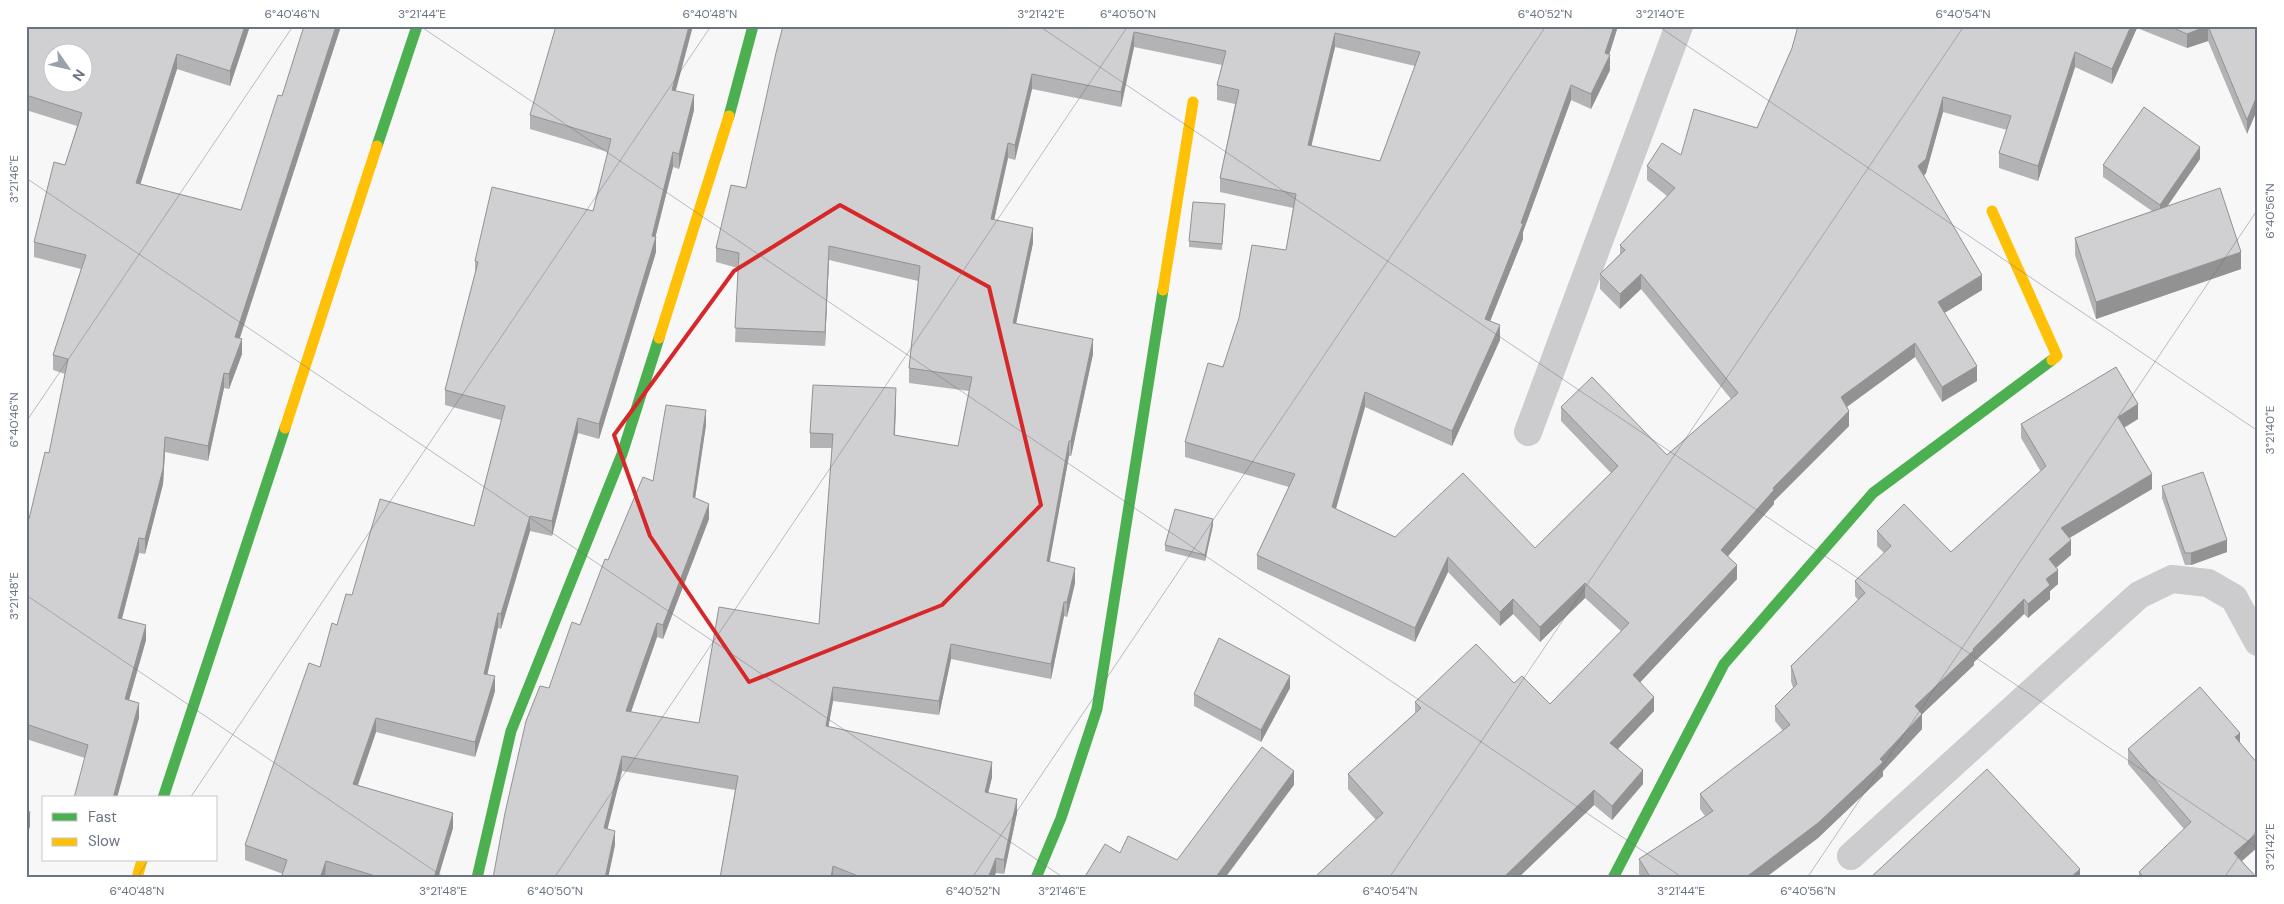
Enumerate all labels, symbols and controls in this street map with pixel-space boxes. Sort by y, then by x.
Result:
text: 6°40'46"N [264,6,320,22]
text: 3°21'44"E [398,6,446,22]
text: 6°40'48"N [683,6,737,22]
text: 3°21'42"E [1017,6,1065,22]
text: 6°40'50"N [1100,6,1156,22]
text: 6°40'52"N [1518,6,1572,22]
text: 3°21'40"E [1636,6,1685,22]
text: 6°40'54"N [1935,6,1991,22]
north arrow [42,42,92,92]
text: N [68,66,89,85]
text: 3°21'46"E [6,155,22,203]
text: 6°40'56"N [2262,183,2278,239]
text: 6°40'46"N [6,392,22,448]
text: 3°21'40"E [2262,405,2278,454]
text: 3°21'48"E [6,572,22,620]
legend [42,796,218,862]
text: Fast [88,807,117,827]
text: 3°21'42"E [2262,823,2278,871]
text: Slow [88,831,121,851]
text: 6°40'48"N [110,883,164,899]
text: 3°21'48"E [419,883,467,899]
text: 6°40'50"N [527,883,583,899]
text: 6°40'52"N [946,883,1000,899]
text: 3°21'46"E [1038,883,1086,899]
text: 6°40'54"N [1362,883,1418,899]
text: 3°21'44"E [1657,883,1705,899]
text: 6°40'56"N [1780,883,1836,899]

